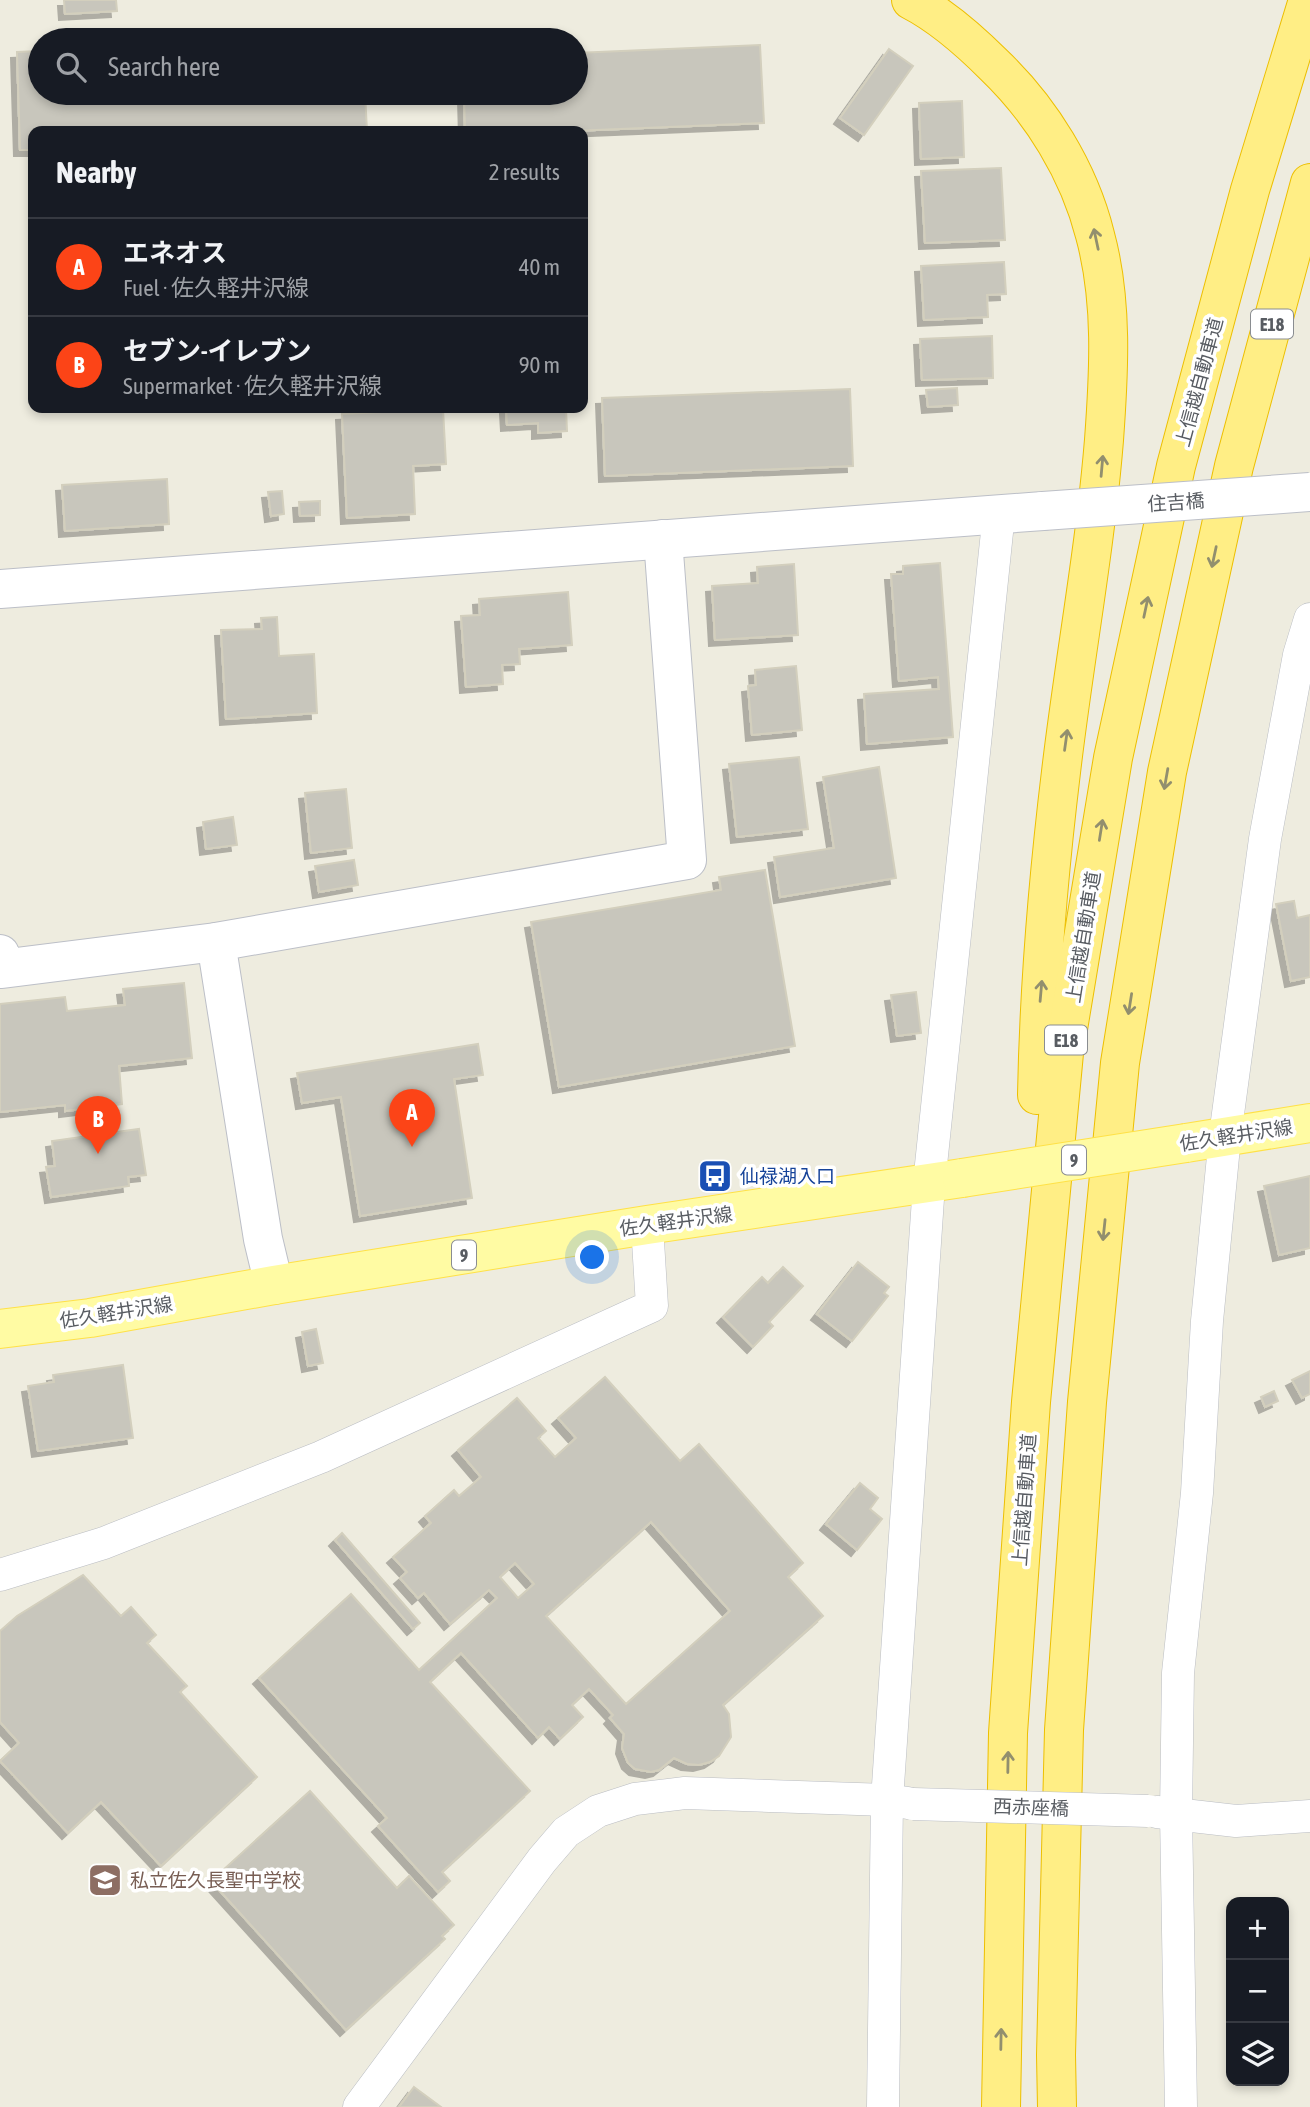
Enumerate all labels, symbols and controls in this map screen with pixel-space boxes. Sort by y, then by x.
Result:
search box [28,28,588,105]
icon: search [52,48,90,86]
text: Search here [108,52,220,82]
text: Nearby [56,155,136,189]
text: 2 results [489,159,560,185]
one-way arrow [1088,229,1101,251]
text: エネオス [123,238,227,268]
text: A [73,254,85,280]
text: 40 m [519,254,560,280]
text: Fuel · 佐久軽井沢線 [123,275,309,301]
road number: E18 [1251,310,1293,338]
street label: 上信越自動車道 [1171,315,1227,449]
text: セブン-イレブン [123,336,312,366]
text: B [74,352,84,378]
text: 90 m [519,352,560,378]
text: Supermarket · 佐久軽井沢線 [123,373,382,399]
one-way arrow [1096,455,1109,477]
street label: 住吉橋 [1147,489,1205,515]
one-way arrow [1207,545,1221,568]
one-way arrow [1139,596,1153,619]
one-way arrow [1059,729,1072,752]
one-way arrow [1159,767,1172,790]
one-way arrow [1095,819,1108,842]
street label: 上信越自動車道 [1062,870,1104,1004]
one-way arrow [1035,980,1048,1002]
one-way arrow [1123,992,1136,1015]
road number: E18 [1045,1026,1087,1055]
pin: A [389,1089,435,1147]
pin: B [75,1096,121,1154]
street label: 佐久軽井沢線 [1178,1115,1294,1155]
road number: 9 [1062,1146,1086,1175]
bus stop icon: 仙禄湖入口 [696,1157,734,1195]
place label: 仙禄湖入口 [740,1165,835,1187]
street label: 佐久軽井沢線 [618,1202,734,1240]
one-way arrow [1097,1218,1110,1241]
road number: 9 [452,1240,476,1270]
your location [575,1240,609,1274]
street label: 佐久軽井沢線 [58,1292,174,1332]
street label: 上信越自動車道 [1008,1433,1040,1567]
one-way arrow [1001,1751,1014,1774]
street label: 西赤座橋 [993,1795,1069,1819]
school or university icon: 私立佐久長聖中学校 [86,1861,124,1899]
place label: 私立佐久長聖中学校 [130,1869,301,1891]
map controls [1226,1897,1289,2086]
button: + [1226,1897,1289,1960]
button: − [1226,1960,1289,2023]
button: layers [1226,2023,1289,2086]
one-way arrow [994,2028,1008,2051]

